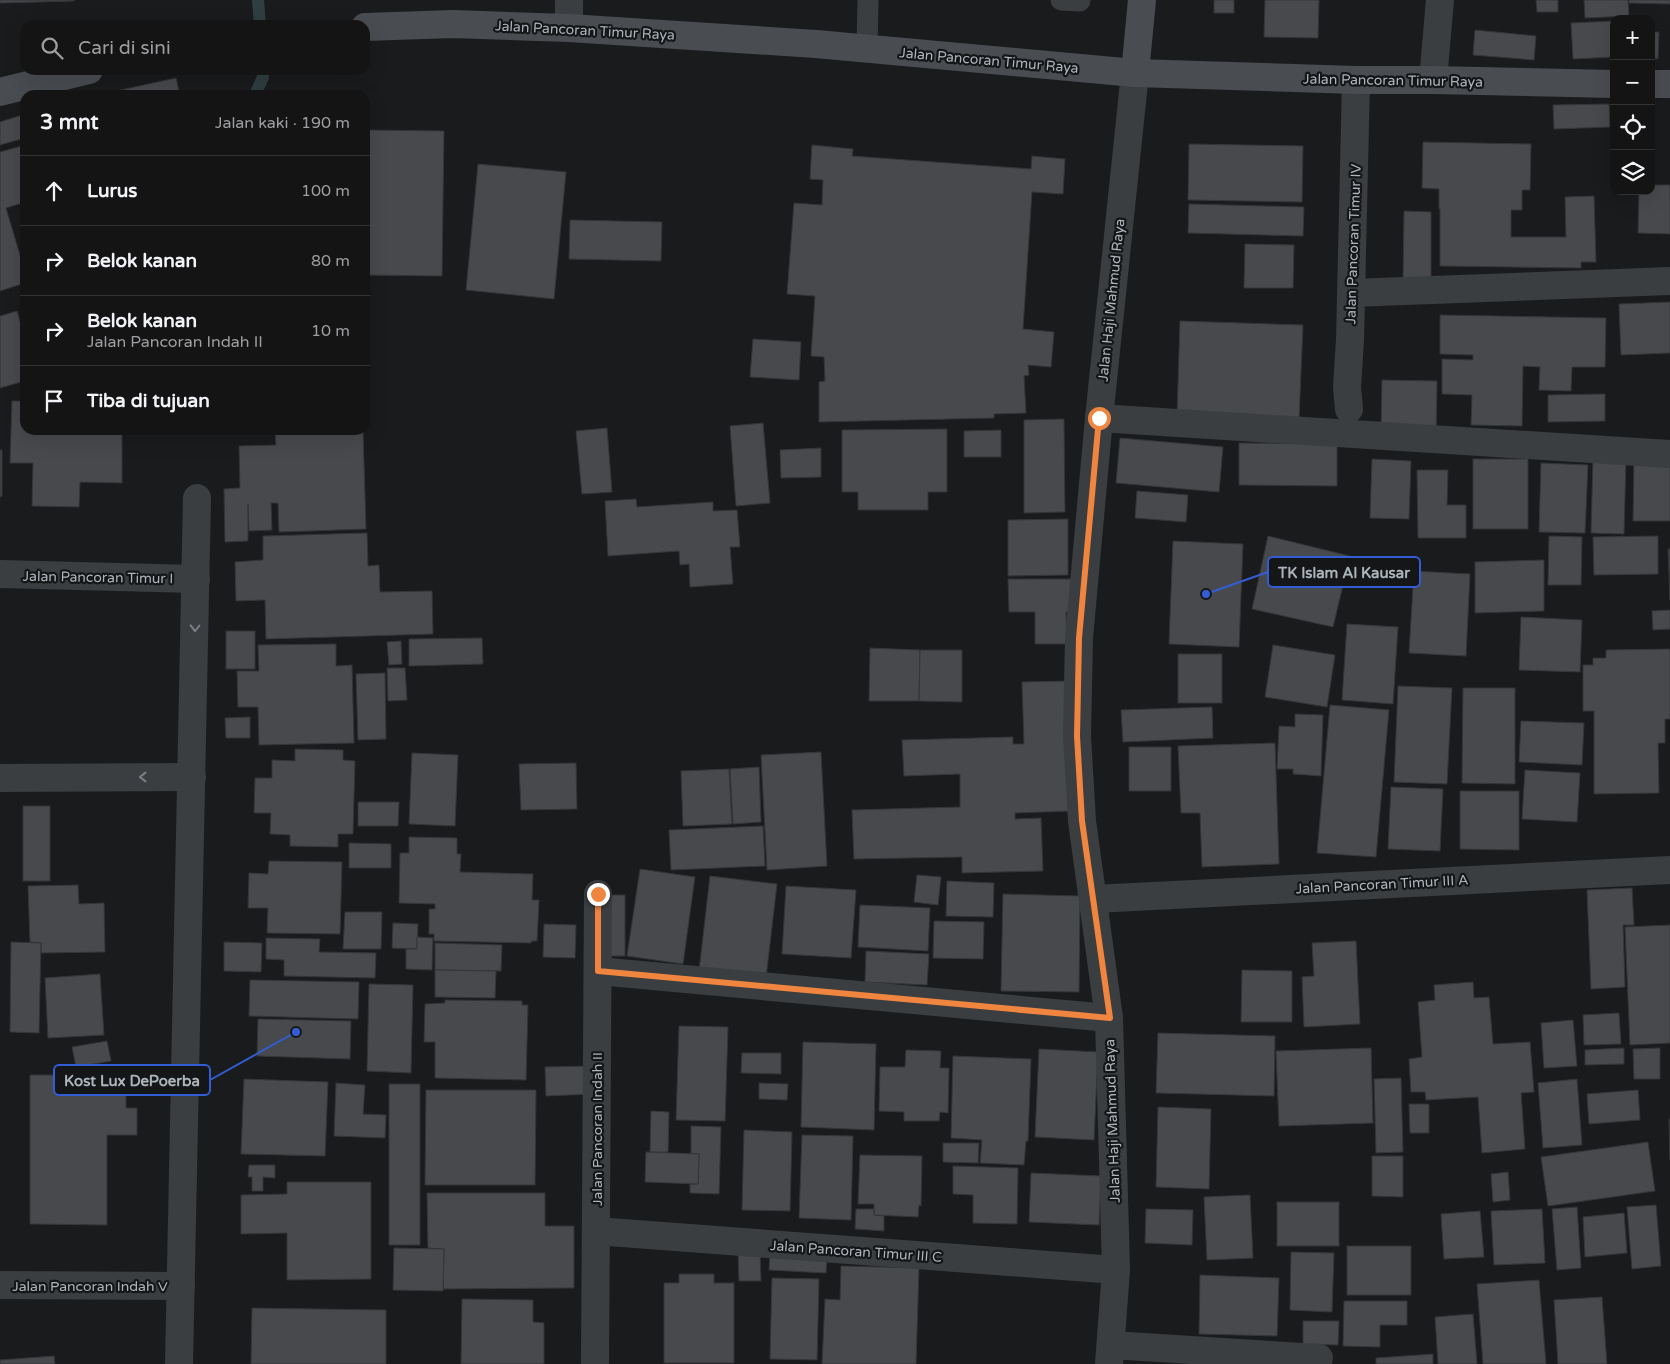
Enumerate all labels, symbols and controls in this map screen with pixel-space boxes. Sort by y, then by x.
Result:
map controls [1610,15,1655,195]
button: + [1610,15,1655,60]
street label: Jalan Pancoran Timur Raya [495,17,675,44]
search box [20,20,370,75]
icon: search [38,34,66,62]
text: Cari di sini [78,37,171,59]
street label: Jalan Pancoran Timur Raya [899,44,1079,77]
button: − [1610,60,1655,105]
street label: Jalan Pancoran Timur Raya [1303,70,1483,91]
button: locate [1610,105,1655,150]
text: 3 mnt [40,110,99,135]
text: Jalan kaki · 190 m [215,113,350,133]
button: layers [1610,150,1655,195]
street label: Jalan Pancoran Timur IV [1342,163,1365,325]
icon: ahead [40,177,68,205]
text: Lurus [87,180,137,202]
text: 100 m [301,181,350,201]
street label: Jalan Haji Mahmud Raya [1094,218,1129,382]
icon: right [40,247,68,275]
text: Belok kanan [87,250,197,272]
text: 80 m [311,251,350,271]
text: Belok kanan [87,310,197,332]
icon: right [40,317,68,345]
text: 10 m [311,321,350,341]
text: Jalan Pancoran Indah II [87,332,263,352]
icon: arrive [40,387,68,415]
text: Tiba di tujuan [87,390,210,412]
route start [1088,407,1111,430]
callout: TK Islam Al Kausar [1268,557,1420,587]
text: TK Islam Al Kausar [1277,564,1410,582]
street label: Jalan Pancoran Timur I [22,568,174,587]
one-way arrow [190,624,200,632]
one-way arrow [139,772,146,782]
street label: Jalan Pancoran Timur III A [1295,871,1469,898]
route end [587,883,610,906]
street label: Jalan Haji Mahmud Raya [1101,1039,1124,1203]
street label: Jalan Pancoran Indah II [589,1052,606,1206]
callout: Kost Lux DePoerba [54,1065,210,1095]
text: Kost Lux DePoerba [64,1072,200,1090]
street label: Jalan Pancoran Timur III C [769,1237,943,1266]
street label: Jalan Pancoran Indah V [12,1278,168,1295]

